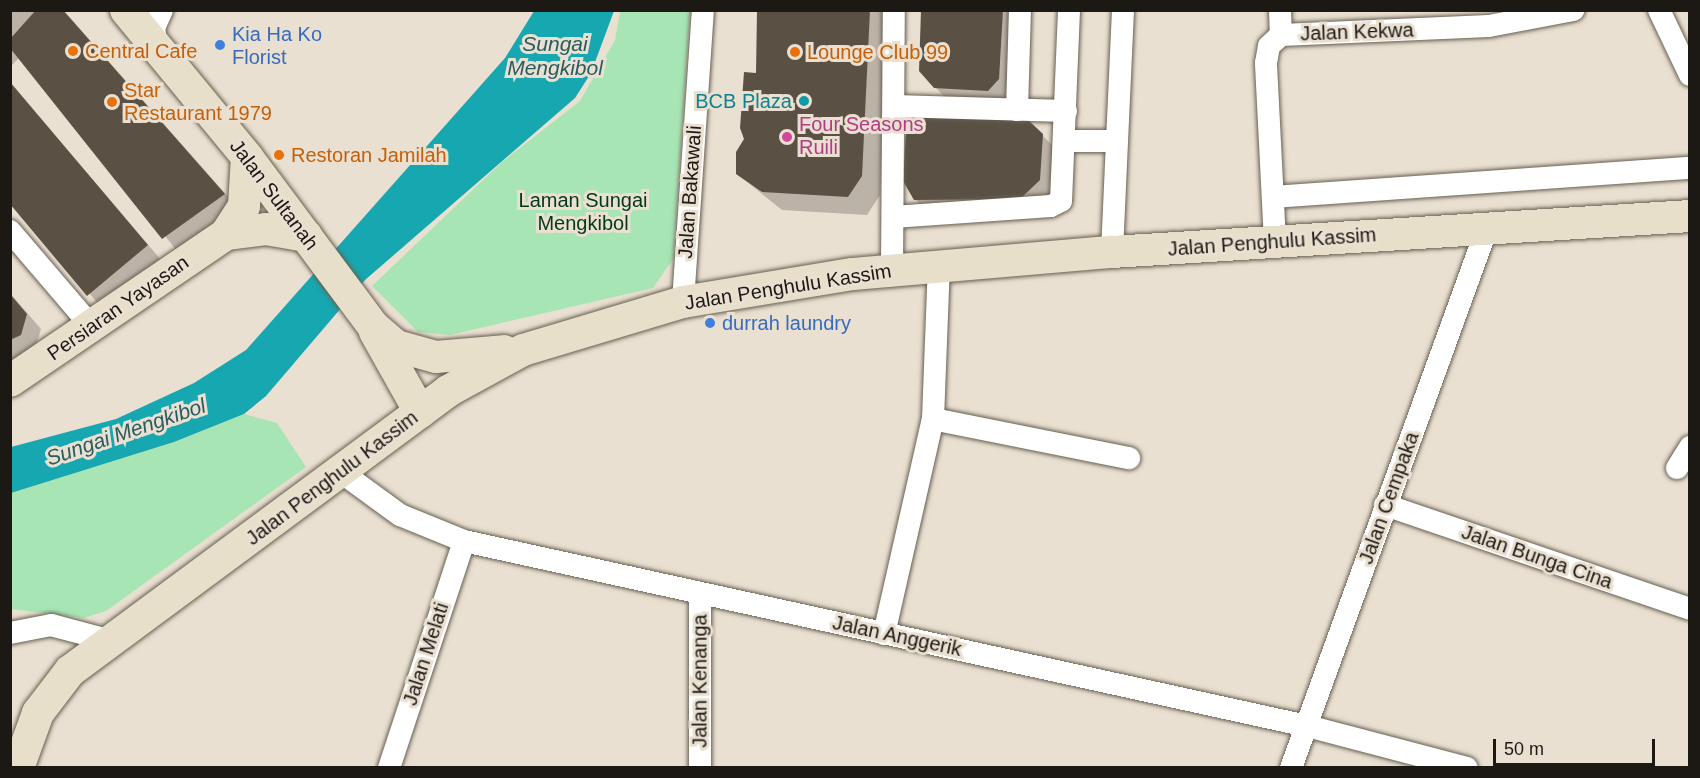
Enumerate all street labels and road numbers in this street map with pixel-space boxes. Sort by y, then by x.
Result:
street label: Jalan Kekwa [1300,18,1414,46]
street label: Jalan Bakawali [673,125,707,259]
street label: Jalan Sultanah [225,135,323,255]
street label: Jalan Penghulu Kassim [1167,223,1377,261]
street label: Persiaran Yayasan [43,250,193,366]
street label: Jalan Penghulu Kassim [683,259,893,315]
street label: Jalan Penghulu Kassim [241,406,423,550]
street label: Jalan Cempaka [1354,429,1424,567]
street label: Jalan Bunga Cina [1458,520,1616,594]
street label: Jalan Melati [398,600,454,708]
street label: Jalan Anggerik [830,611,964,661]
street label: Jalan Kenanga [688,614,712,748]

